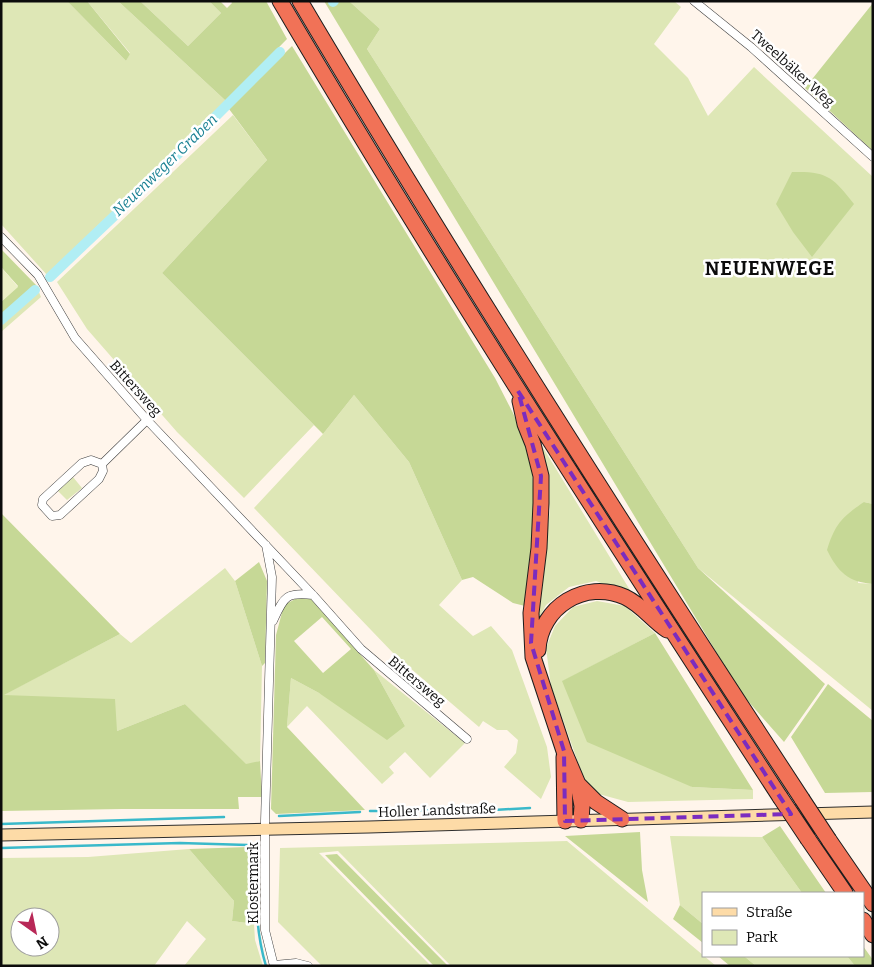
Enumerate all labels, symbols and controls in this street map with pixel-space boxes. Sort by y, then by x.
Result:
street label: Tweelbäker Weg [747,26,838,111]
water label: Neuenweger Graben [109,110,221,220]
district label: NEUENWEGE [705,257,835,280]
street label: Bittersweg [106,357,165,420]
street label: Bittersweg [385,653,449,710]
street label: Holler Landstraße [378,800,496,821]
street label: Klostermark [245,842,262,924]
legend [702,892,864,957]
text: Straße [746,903,792,921]
north arrow [10,907,60,957]
text: Park [746,928,778,946]
text: N [32,932,51,953]

